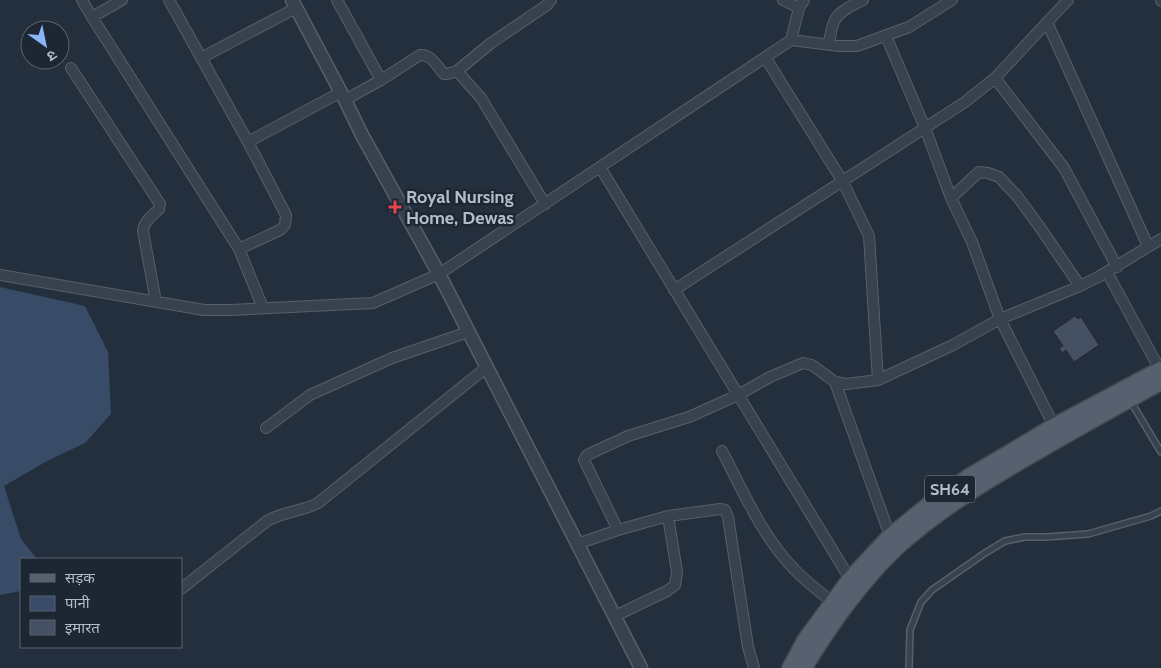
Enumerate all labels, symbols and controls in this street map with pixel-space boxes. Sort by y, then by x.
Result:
north arrow [20,20,70,70]
text: उ [43,46,60,66]
place label: Royal Nursing Home, Dewas [406,186,514,229]
marker: Royal Nursing Home, Dewas [388,200,402,214]
road number: SH64 [925,476,975,502]
legend [20,558,182,648]
text: सड़क [65,569,95,587]
text: पानी [65,594,91,612]
text: इमारत [65,619,100,637]

